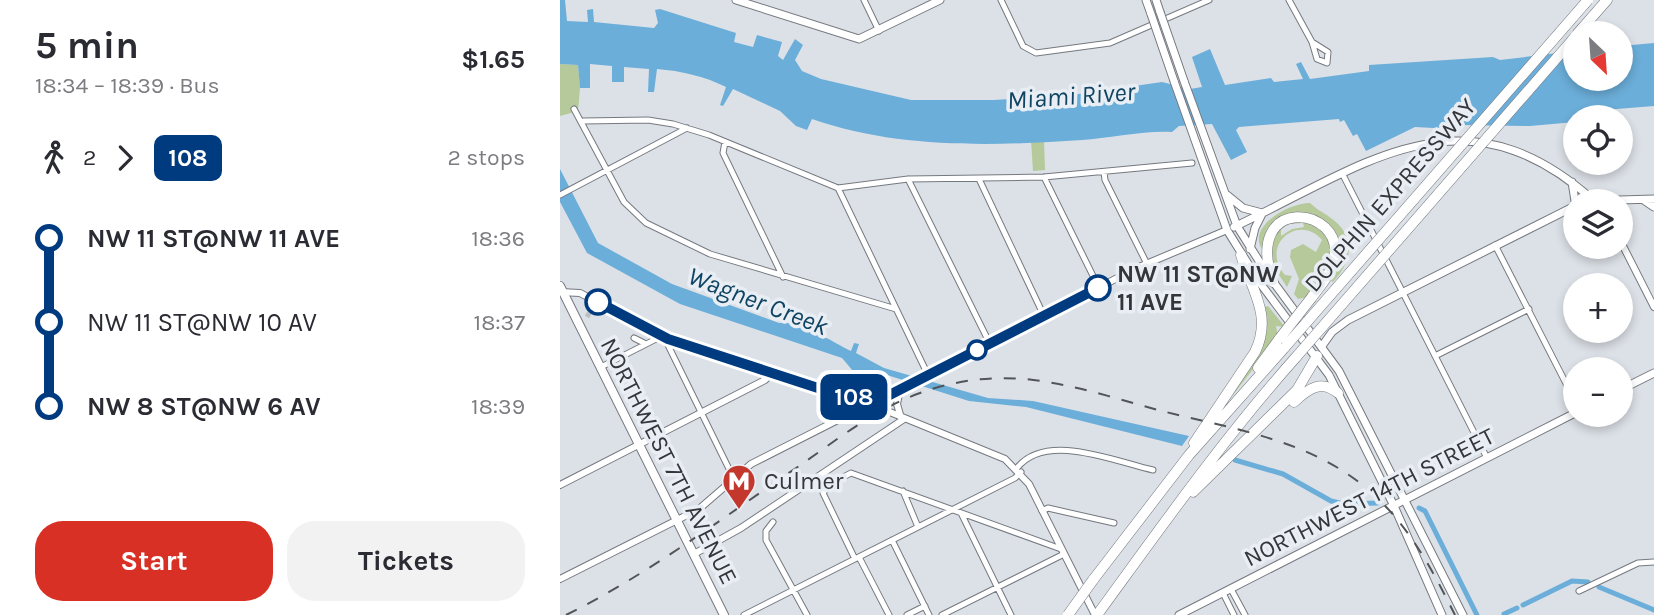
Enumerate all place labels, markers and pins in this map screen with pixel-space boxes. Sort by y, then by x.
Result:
place label: NW 11 ST@NW 11 AVE [1117,260,1279,316]
marker: NW 11 ST@NW 11 AVE [1085,275,1111,301]
unlabelled marker [585,289,611,315]
unlabelled marker [967,340,987,360]
metro station icon: Culmer [720,462,758,511]
place label: Culmer [764,467,844,495]

